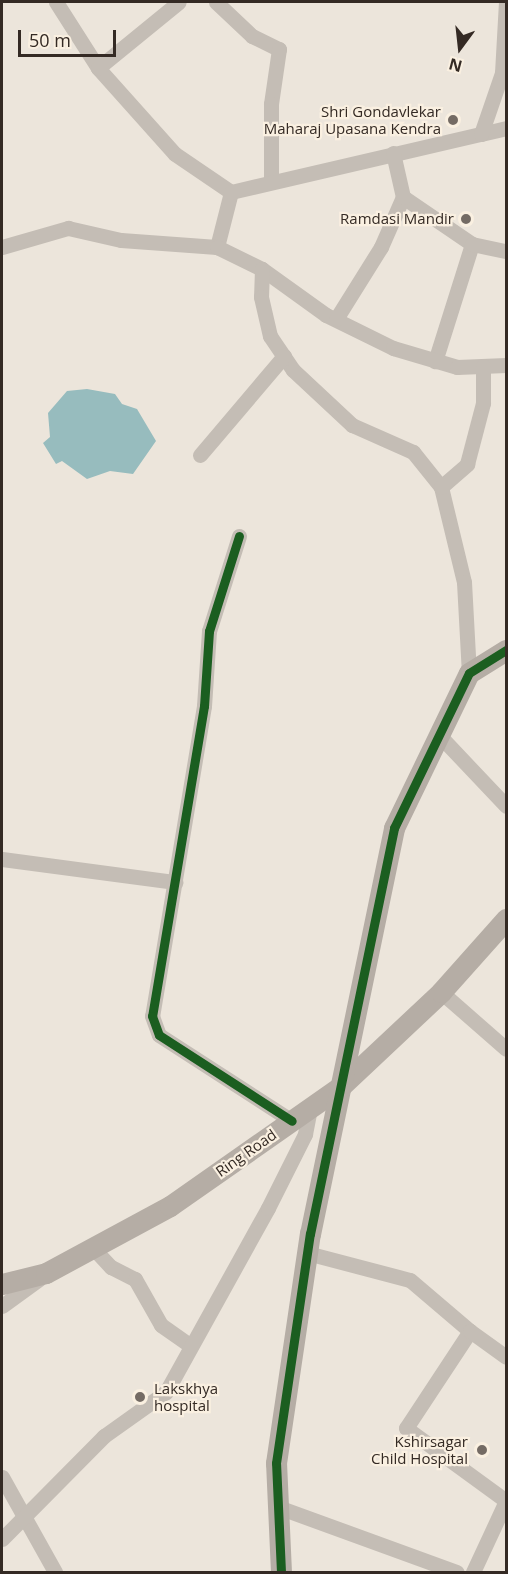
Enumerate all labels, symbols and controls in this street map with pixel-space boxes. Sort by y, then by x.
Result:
scale bar [21,18,118,56]
north arrow [430,18,490,78]
text: 50 m [29,28,71,52]
text: N [446,53,464,78]
place label: Shri Gondavlekar Maharaj Upasana Kendra [264,102,441,137]
marker: Shri Gondavlekar Maharaj Upasana Kendra [446,113,460,127]
place label: Ramdasi Mandir [340,210,454,228]
marker: Ramdasi Mandir [459,212,473,226]
street label: Ring Road [212,1126,280,1180]
place label: Lakskhya hospital [154,1379,218,1414]
marker: Lakskhya hospital [131,1388,149,1406]
place label: Kshirsagar Child Hospital [371,1432,468,1467]
marker: Kshirsagar Child Hospital [473,1441,491,1459]

